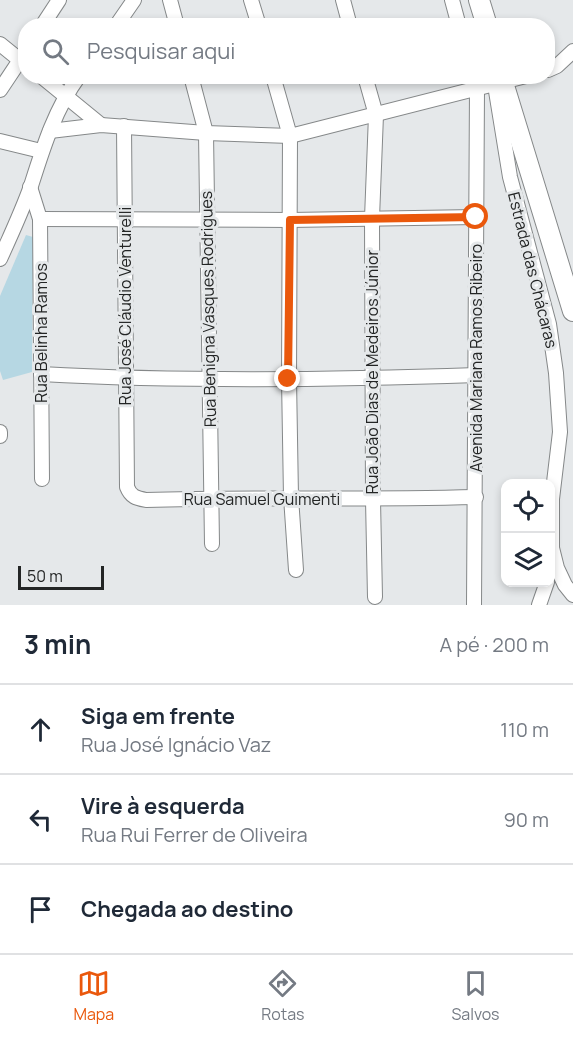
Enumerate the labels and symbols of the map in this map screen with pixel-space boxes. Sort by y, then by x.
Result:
street label: Estrada das Chácaras [503,190,563,350]
street label: Rua Benigna Vasques Rodrigues [195,191,221,427]
route start [462,203,488,229]
street label: Rua José Cláudio Venturelli [114,207,136,405]
street label: Avenida Mariana Ramos Ribeiro [465,244,487,472]
street label: Rua João Dias de Medeiros Júnior [361,250,383,494]
street label: Rua Belinha Ramos [30,263,52,403]
route end [274,365,300,391]
street label: Rua Samuel Guimenti [184,488,340,510]
scale bar [18,563,104,590]

